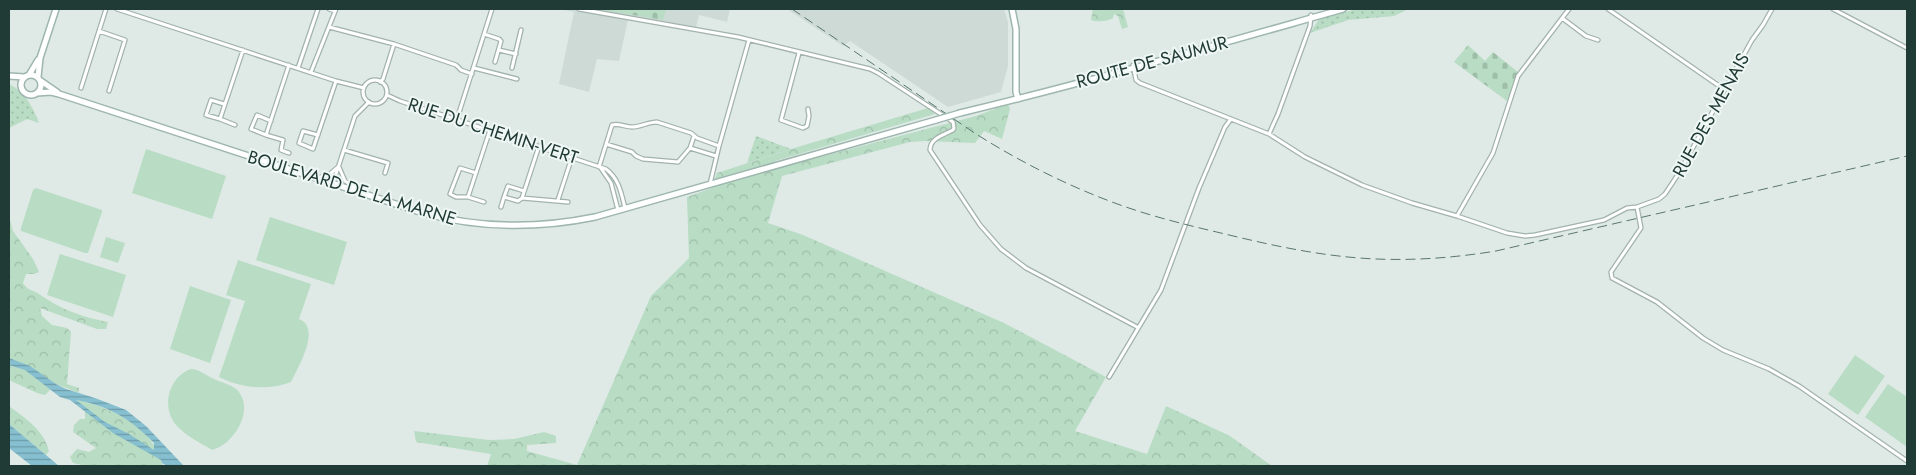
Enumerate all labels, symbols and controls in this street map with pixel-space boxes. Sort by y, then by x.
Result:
street label: ROUTE DE SAUMUR [1073,29,1231,95]
street label: RUE DES MENAIS [1666,48,1756,182]
street label: RUE DU CHEMIN-VERT [405,91,582,171]
street label: BOULEVARD DE LA MARNE [244,144,460,232]

